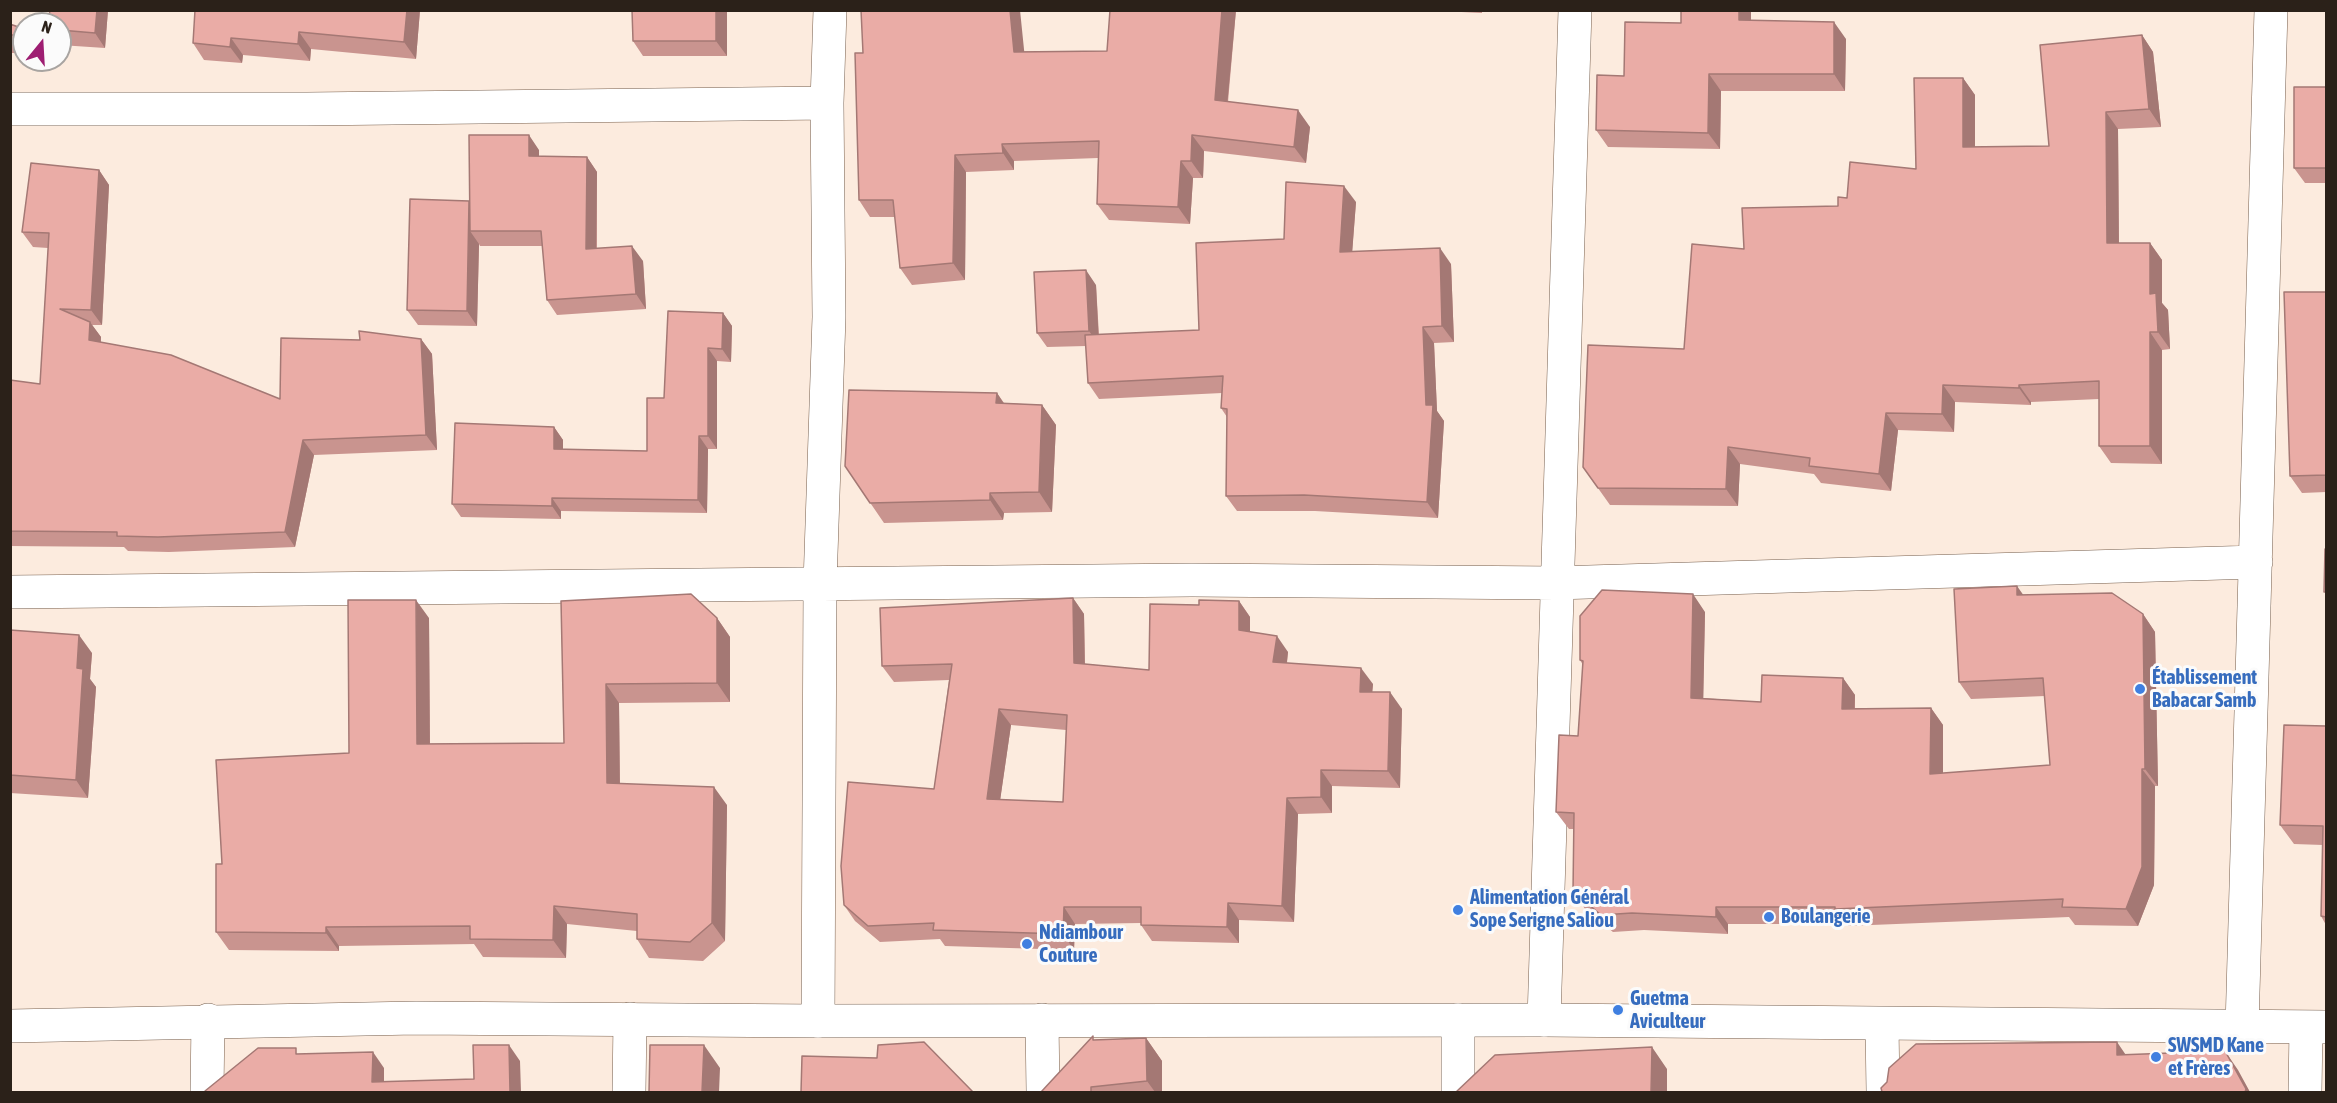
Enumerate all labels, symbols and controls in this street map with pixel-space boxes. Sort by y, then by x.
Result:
north arrow [12,12,72,72]
text: N [40,17,54,37]
place label: Établissement Babacar Samb [2152,666,2257,713]
marker: Établissement Babacar Samb [2133,682,2147,696]
place label: Alimentation Général Sope Serigne Saliou [1470,886,1629,933]
marker: Alimentation Général Sope Serigne Saliou [1451,903,1465,917]
place label: Boulangerie [1781,905,1871,929]
marker: Boulangerie [1762,910,1776,924]
place label: Ndiambour Couture [1039,921,1123,968]
marker: Ndiambour Couture [1020,937,1034,951]
place label: Guetma Aviculteur [1630,987,1705,1034]
marker: Guetma Aviculteur [1611,1003,1625,1017]
place label: SWSMD Kane et Frères [2168,1034,2264,1081]
marker: SWSMD Kane et Frères [2149,1050,2163,1064]

